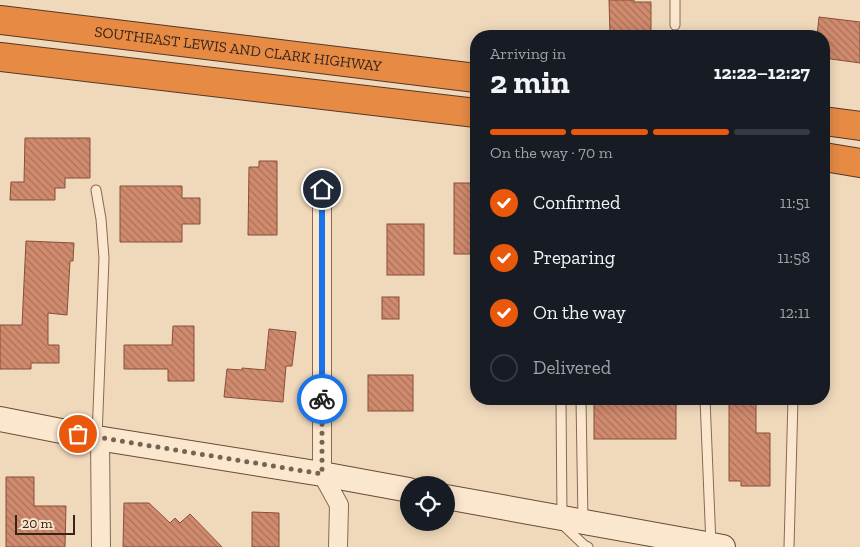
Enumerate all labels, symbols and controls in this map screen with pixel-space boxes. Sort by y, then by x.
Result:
street label: SOUTHEAST LEWIS AND CLARK HIGHWAY [94,23,384,76]
text: Arriving in [490,44,566,63]
text: 12:22–12:27 [714,61,810,84]
text: 2 min [490,63,570,101]
text: On the way · 70 m [490,143,613,162]
pin [301,168,343,210]
icon: home [308,175,336,203]
icon: check [490,189,518,217]
text: Confirmed [533,191,620,214]
text: 11:51 [780,193,810,212]
icon: check [490,244,518,272]
text: Preparing [533,246,615,269]
text: 11:58 [777,248,810,267]
icon: check [490,299,518,327]
text: On the way [533,301,626,324]
text: 12:11 [780,303,810,322]
text: Delivered [533,356,611,379]
courier [297,374,347,424]
icon: bike [308,385,336,413]
pin [57,413,99,455]
icon: bag [64,420,92,448]
map controls [400,476,455,531]
button: locate [400,476,455,531]
scale bar [15,512,75,535]
text: 20 m [22,515,53,532]

